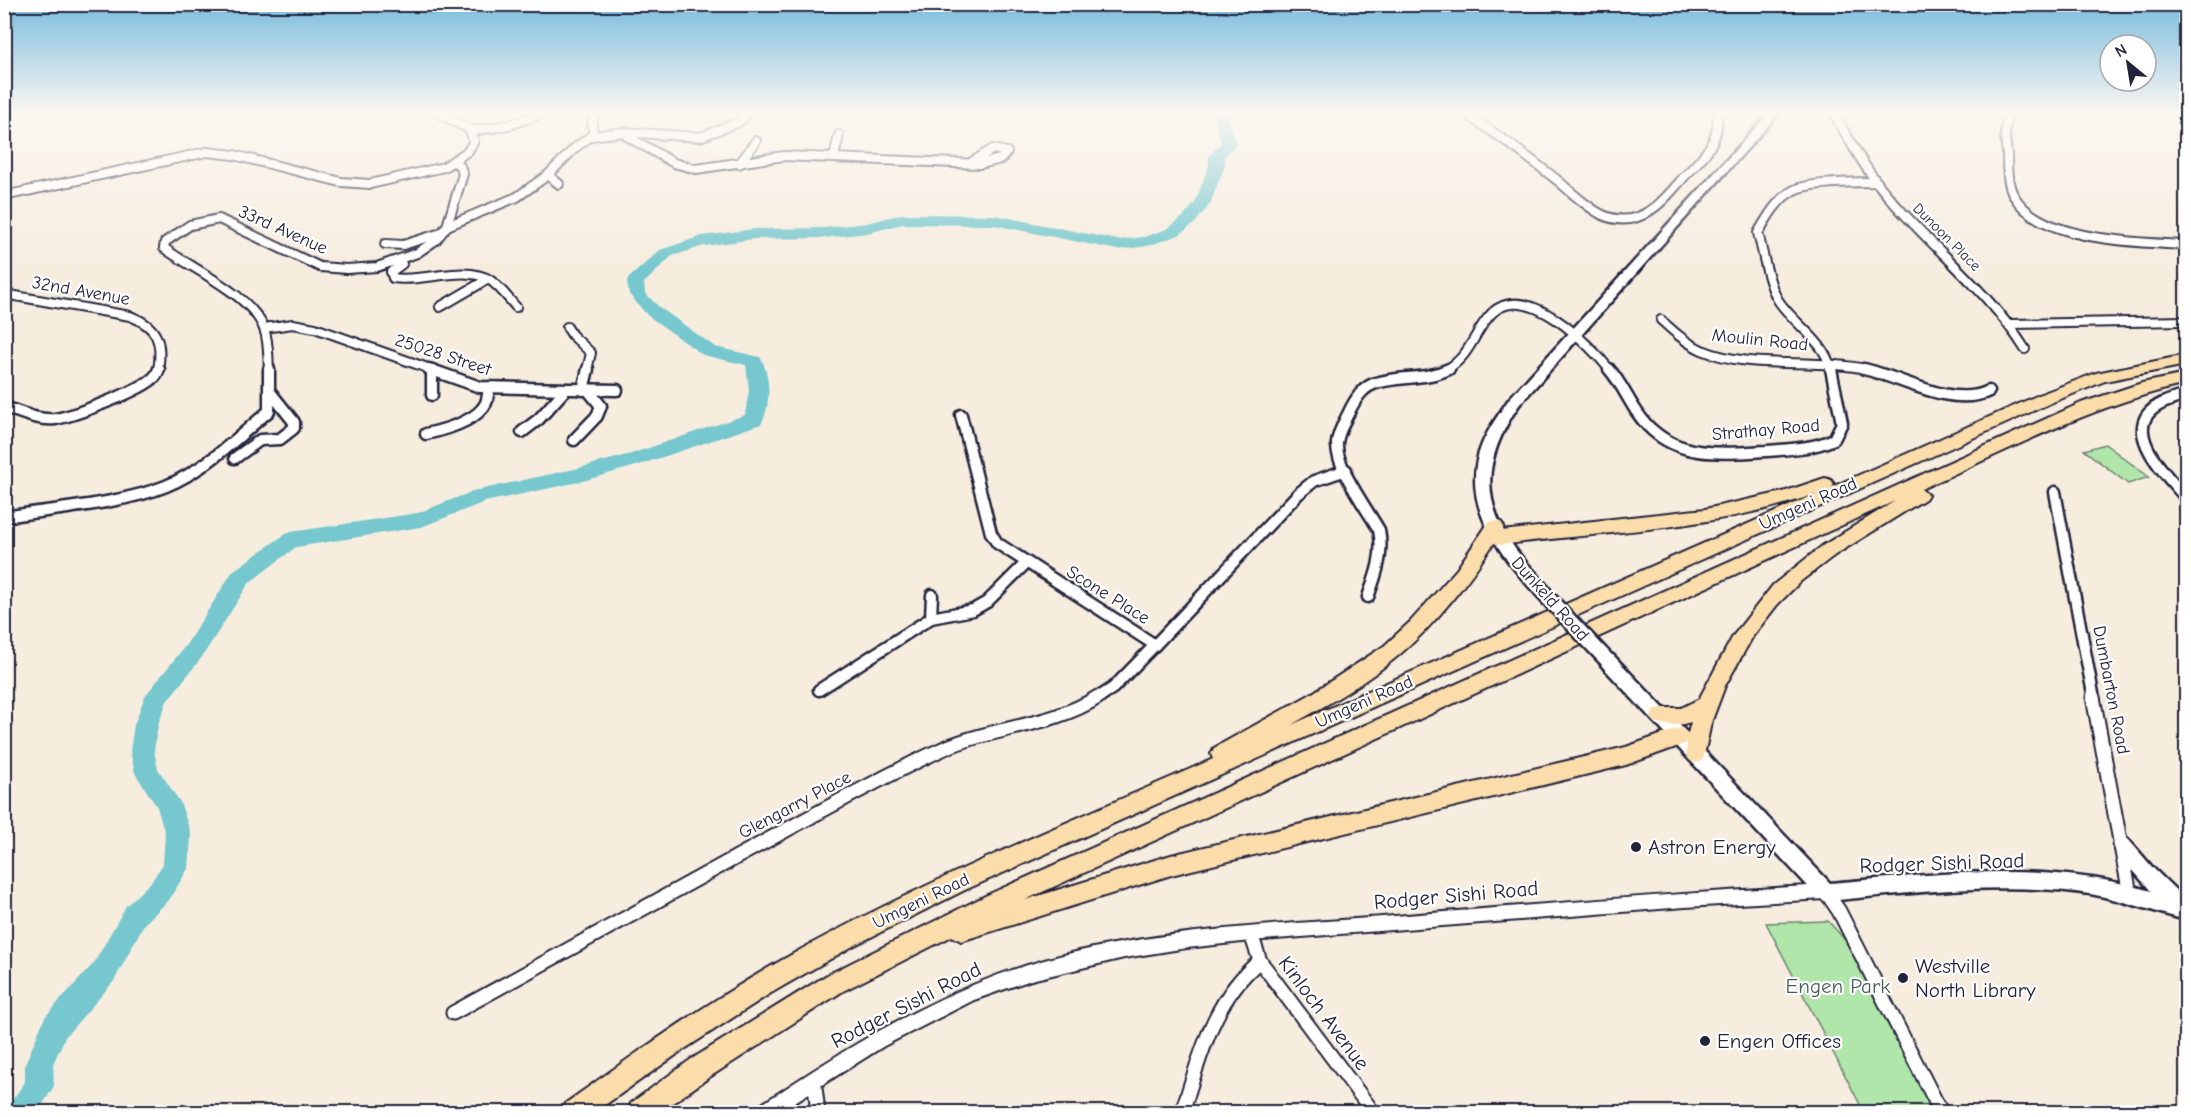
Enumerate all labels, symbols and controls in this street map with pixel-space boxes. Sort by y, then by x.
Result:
north arrow [2098,33,2158,93]
text: N [2112,40,2130,61]
street label: Dunoon Place [1909,199,1985,275]
street label: 33rd Avenue [235,201,331,259]
street label: 32nd Avenue [31,272,131,310]
street label: Moulin Road [1711,325,1809,355]
street label: 25028 Street [392,330,495,381]
street label: Strathay Road [1711,415,1821,445]
street label: Umgeni Road [1756,473,1860,535]
street label: Dunkeld Road [1507,553,1593,645]
street label: Scone Place [1063,561,1153,629]
street label: Dumbarton Road [2088,624,2134,756]
street label: Umgeni Road [1312,671,1416,733]
street label: Glengarry Place [735,767,855,843]
place label: Astron Energy [1648,835,1776,859]
marker: Astron Energy [1629,840,1643,854]
street label: Rodger Sishi Road [1859,848,2025,878]
street label: Umgeni Road [869,869,973,933]
street label: Rodger Sishi Road [1373,876,1539,914]
street label: Kinloch Avenue [1273,951,1375,1075]
place label: Westville North Library [1915,954,2036,1002]
street label: Rodger Sishi Road [827,957,985,1053]
marker: Westville North Library [1896,971,1910,985]
park label: Engen Park [1786,974,1890,998]
place label: Engen Offices [1717,1029,1841,1053]
marker: Engen Offices [1698,1034,1712,1048]

